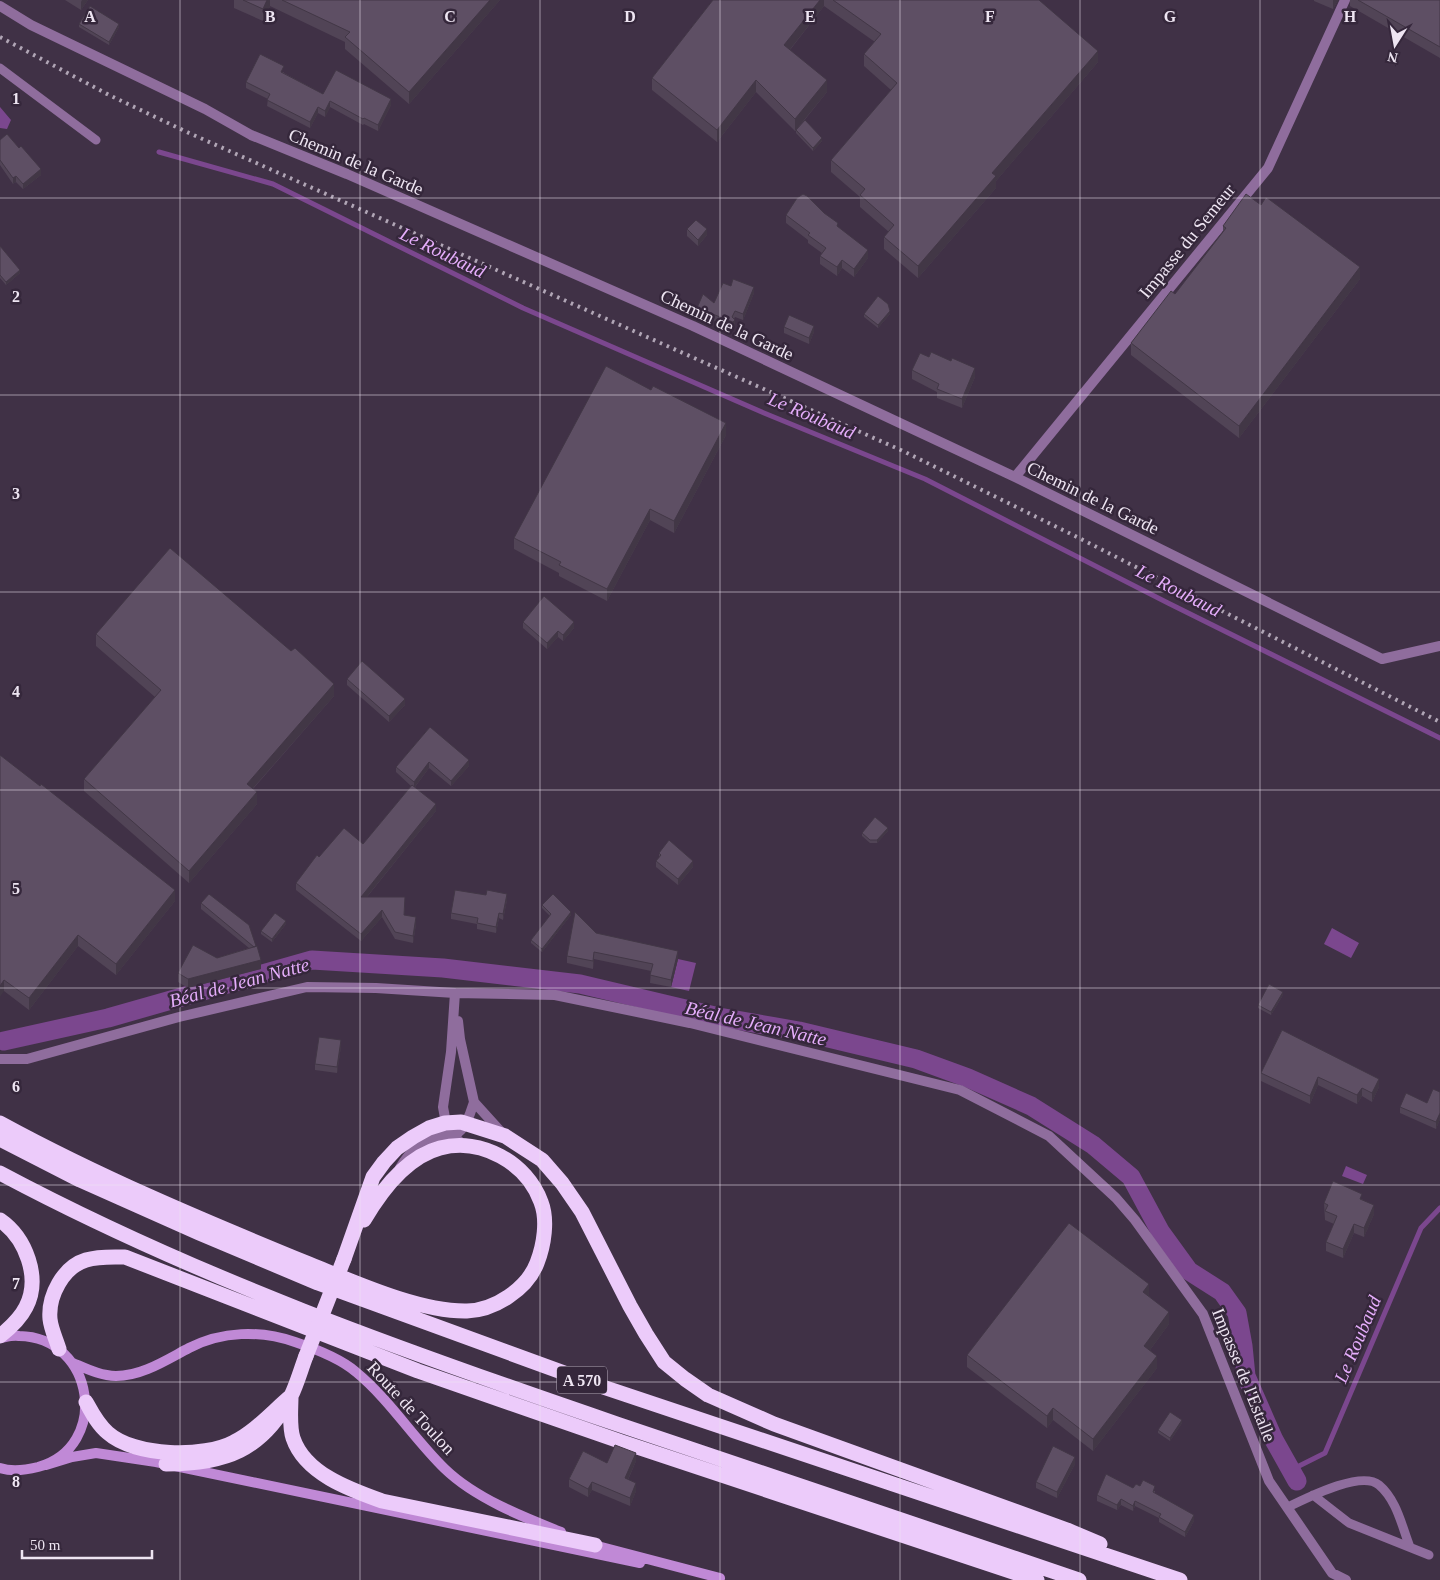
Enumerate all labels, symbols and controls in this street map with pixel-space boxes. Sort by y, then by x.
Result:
text: A [84,8,96,25]
text: B [265,8,276,25]
text: C [444,8,456,25]
text: D [624,8,636,25]
text: E [805,8,815,25]
text: F [985,8,995,25]
text: G [1164,8,1177,25]
text: H [1344,8,1357,25]
north arrow [1370,20,1420,70]
text: N [1386,49,1399,66]
text: 1 [12,90,20,107]
street label: Chemin de la Garde [286,125,426,199]
street label: Impasse du Semeur [1135,180,1239,302]
water label: Le Roubaud [396,222,489,282]
street label: Chemin de la Garde [657,285,797,365]
text: 2 [12,288,20,305]
water label: Le Roubaud [764,387,859,443]
street label: Chemin de la Garde [1024,457,1162,539]
text: 3 [12,485,20,502]
water label: Le Roubaud [1132,560,1225,621]
text: 4 [12,683,20,700]
text: 5 [12,880,20,897]
water label: Béal de Jean Natte [167,954,311,1011]
water label: Béal de Jean Natte [683,997,828,1050]
text: 6 [12,1078,20,1095]
text: 7 [12,1275,20,1292]
water label: Le Roubaud [1329,1292,1385,1387]
street label: Impasse de l'Estalle [1208,1305,1280,1445]
street label: Route de Toulon [363,1358,459,1458]
road number: A 570 [557,1366,607,1394]
text: 8 [12,1473,20,1490]
scale bar [22,1528,152,1560]
text: 50 m [30,1537,61,1553]

